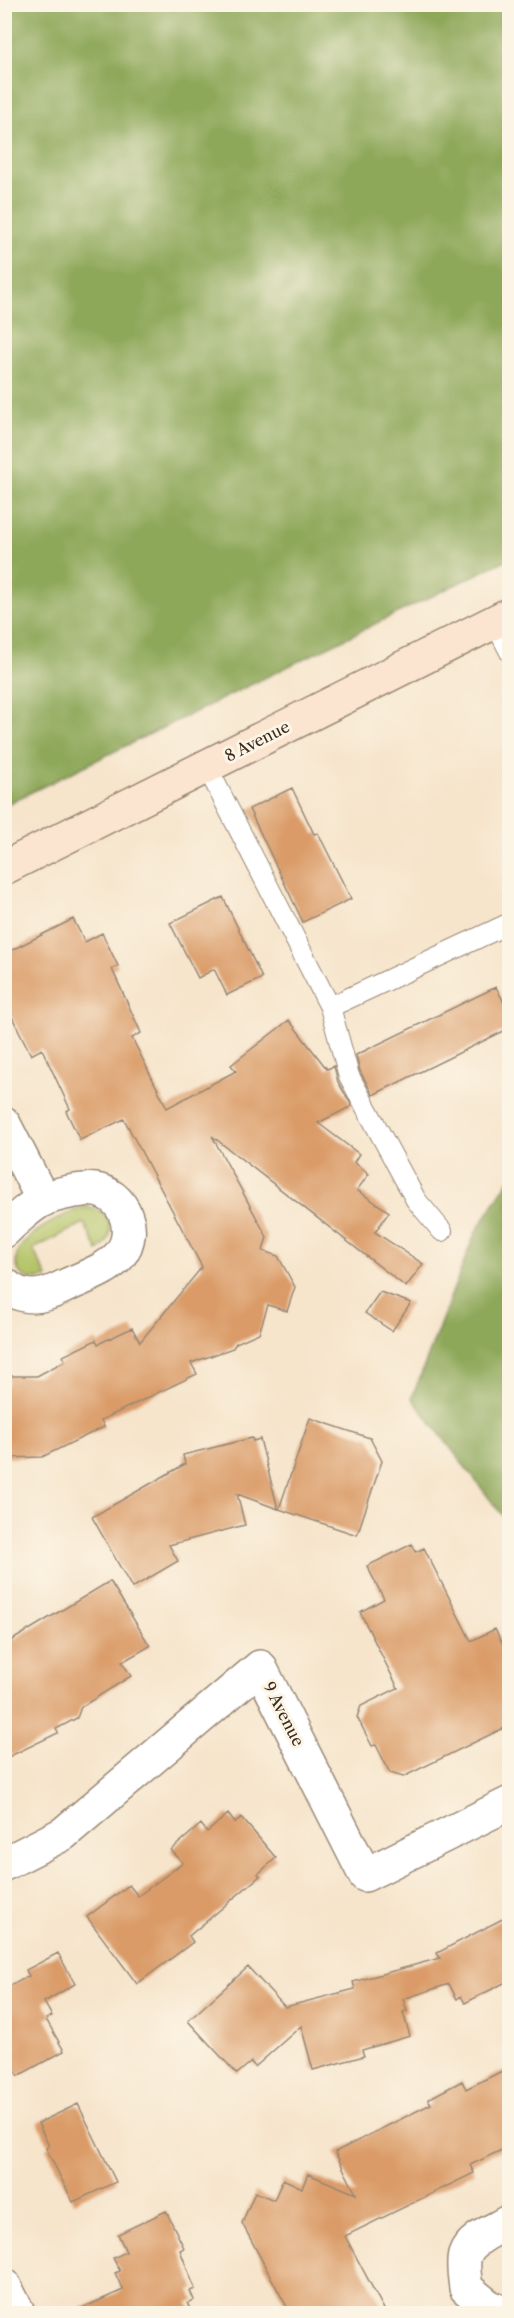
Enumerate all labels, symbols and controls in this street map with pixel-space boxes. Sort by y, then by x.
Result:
street label: 8 Avenue [221,716,293,766]
street label: 9 Avenue [259,1678,309,1750]

